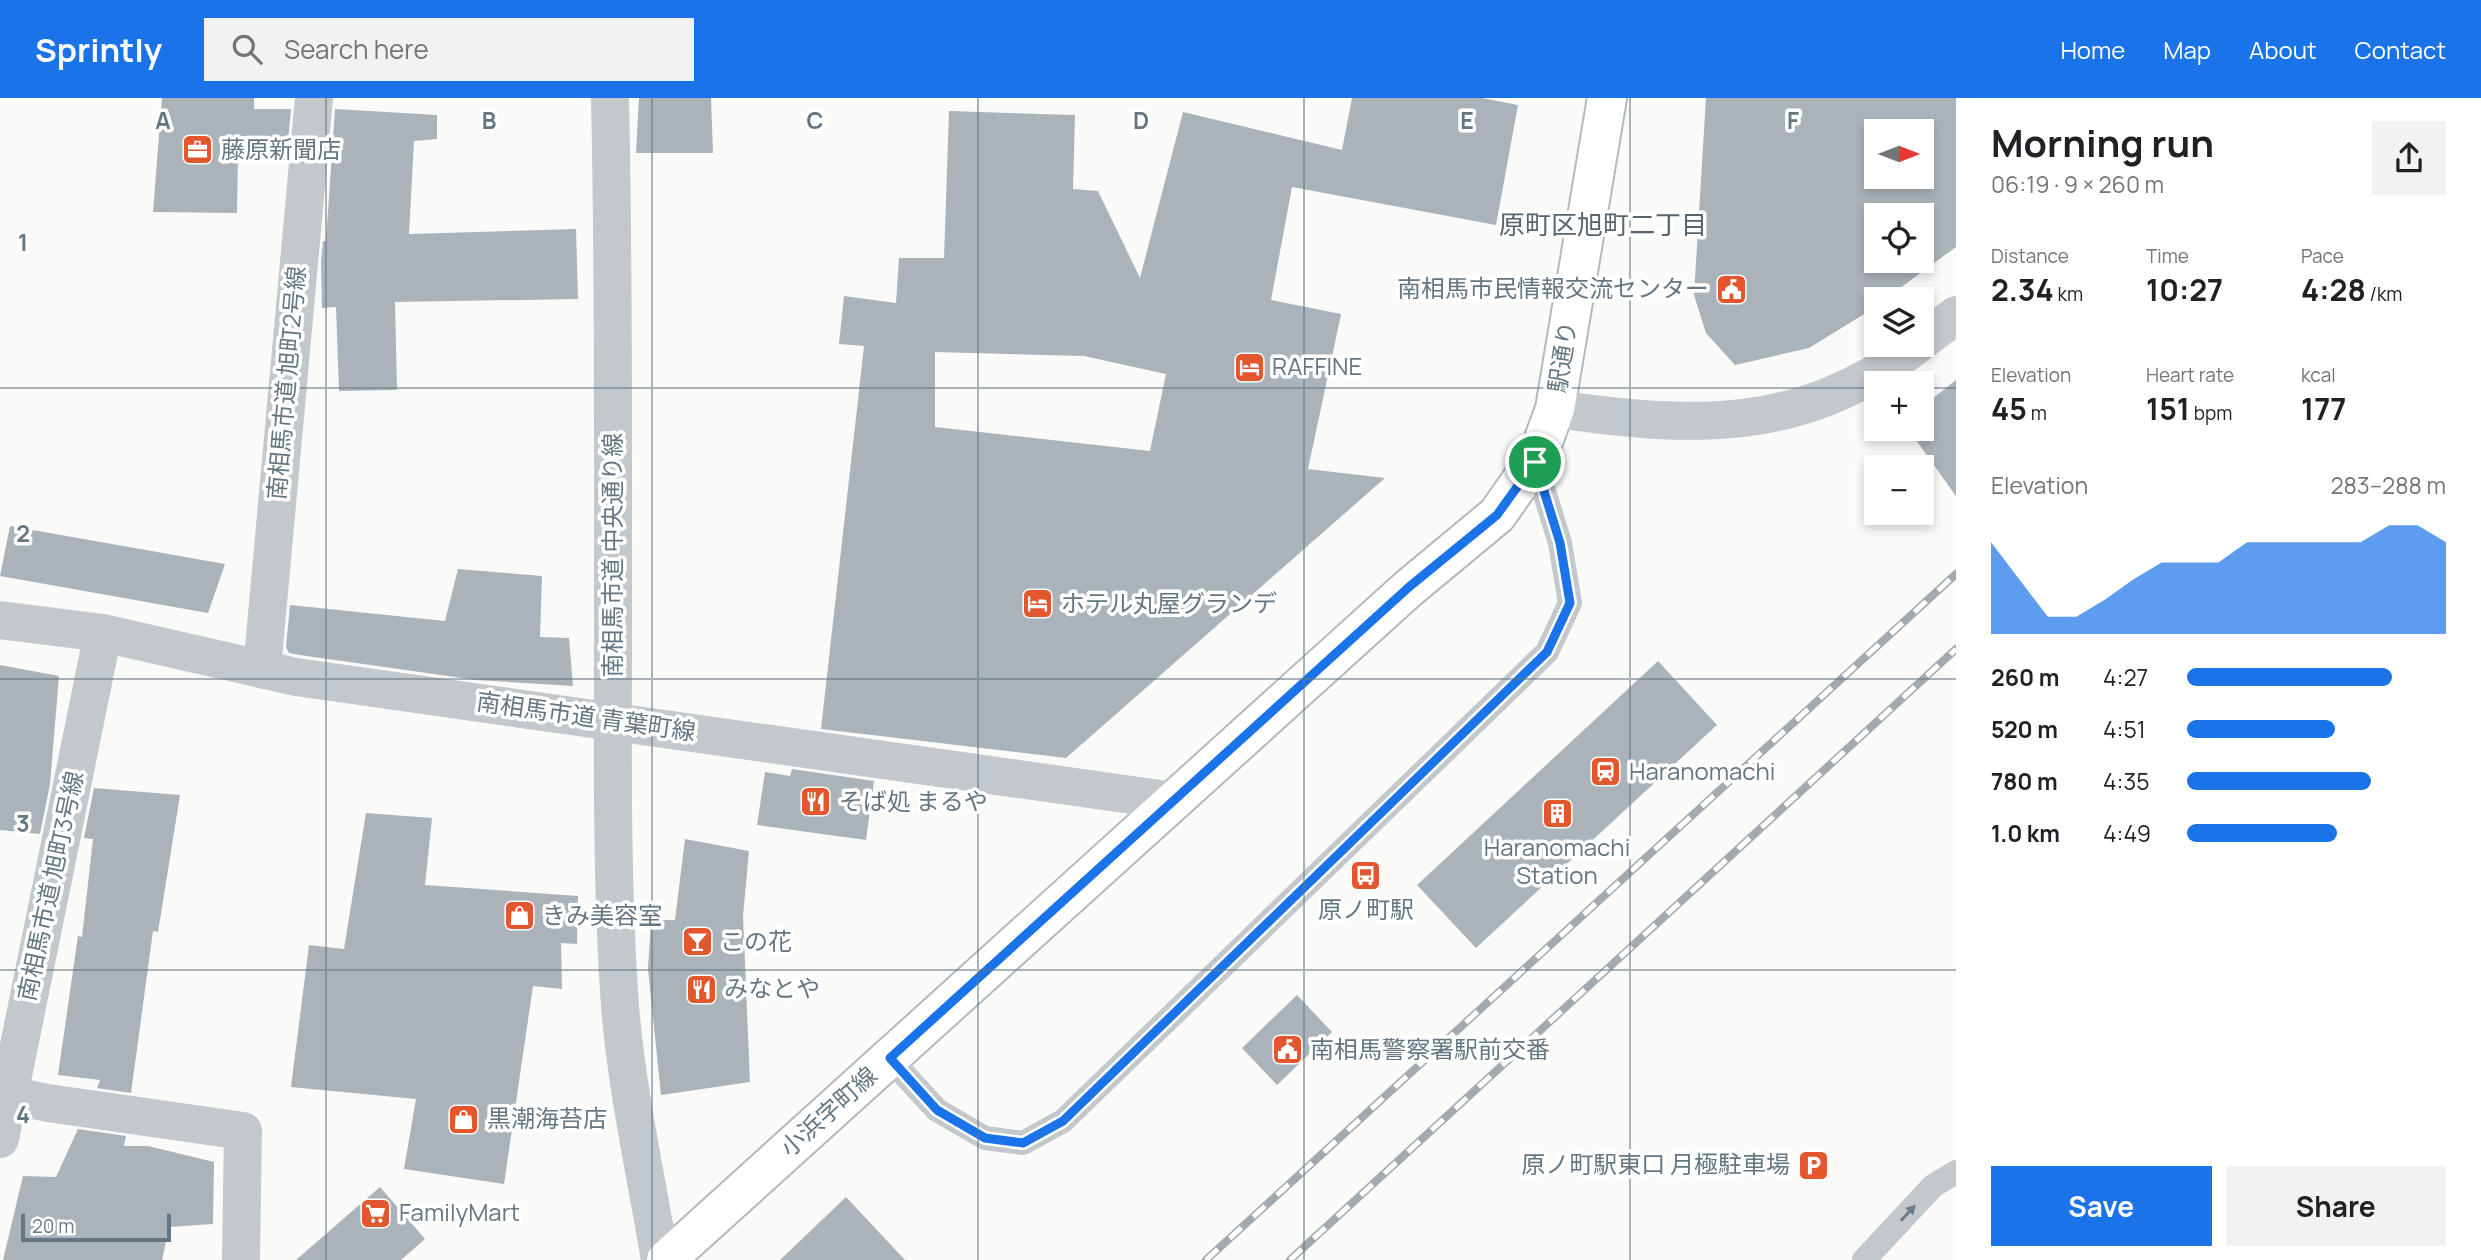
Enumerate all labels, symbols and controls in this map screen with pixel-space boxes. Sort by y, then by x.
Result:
search box [204,18,694,81]
text: Sprintly [35,27,162,72]
icon: search [228,30,266,68]
text: Search here [284,31,429,67]
text: Home [2060,33,2125,66]
text: Map [2163,33,2211,66]
text: About [2249,33,2317,66]
text: Contact [2355,33,2446,66]
text: A [155,104,171,136]
text: B [482,104,496,136]
text: C [807,104,824,136]
text: D [1133,104,1149,136]
text: E [1460,104,1474,136]
text: F [1787,104,1799,136]
text: Morning run [1991,116,2214,168]
north arrow [1864,119,1934,189]
map controls [1864,119,1934,525]
button: share [2372,121,2446,195]
place label: 藤原新聞店 [221,132,341,165]
office icon: 藤原新聞店 [181,133,215,167]
text: 06:19 · 9 × 260 m [1991,168,2164,200]
button: locate [1864,203,1934,273]
district label: 原町区旭町二丁目 [1499,206,1707,242]
text: 1 [18,226,28,258]
text: Distance [1991,243,2069,269]
text: Time [2146,243,2189,269]
text: Pace [2301,243,2344,269]
street label: 南相馬市道 旭町2号線 [259,265,312,501]
text: 2.34 [1991,269,2054,310]
text: 10:27 [2146,269,2223,310]
text: 4:28 [2301,269,2366,310]
place label: 南相馬市民情報交流センター [1397,271,1709,304]
public building icon: 南相馬市民情報交流センター [1715,272,1749,306]
text: km [2054,281,2083,307]
text: /km [2366,281,2402,307]
button: layers [1864,287,1934,357]
street label: 駅通り [1540,319,1583,395]
place label: RAFFINE [1272,349,1362,382]
hotel icon: RAFFINE [1232,350,1266,384]
text: Elevation [1991,362,2071,388]
text: Heart rate [2146,362,2234,388]
text: kcal [2301,362,2336,388]
button: + [1864,371,1934,441]
text: 45 [1991,388,2027,429]
text: 151 [2146,388,2190,429]
text: 177 [2301,388,2346,429]
text: m [2027,400,2047,426]
text: bpm [2190,400,2232,426]
pin [1505,432,1565,492]
street label: 南相馬市道 中央通り線 [595,433,628,677]
icon: arrive [1516,443,1554,481]
button: − [1864,455,1934,525]
text: Elevation [1991,469,2088,501]
text: 283–288 m [2330,469,2446,501]
text: 2 [16,517,30,549]
place label: ホテル丸屋グランデ [1061,586,1277,619]
hotel icon: ホテル丸屋グランデ [1021,587,1055,621]
text: 260 m [1991,661,2059,693]
text: 4:27 [2103,661,2148,693]
street label: 南相馬市道 青葉町線 [475,684,698,747]
text: 520 m [1991,713,2058,745]
text: 4:51 [2103,713,2146,745]
place label: Haranomachi [1629,754,1775,787]
station icon: Haranomachi [1589,755,1623,789]
text: 780 m [1991,765,2058,797]
text: 4:35 [2103,765,2149,797]
street label: 南相馬市道 旭町3号線 [13,769,89,1003]
place label: そば処 まるや [839,784,988,817]
restaurant icon: そば処 まるや [799,785,833,819]
building icon: Haranomachi Station [1540,797,1574,831]
text: 1.0 km [1991,817,2060,849]
text: 4:49 [2103,817,2151,849]
place label: Haranomachi Station [1484,830,1630,891]
bus stop icon: 原ノ町駅 [1349,859,1383,893]
place label: 原ノ町駅 [1318,892,1414,925]
place label: きみ美容室 [542,898,662,931]
shop icon: きみ美容室 [502,899,536,933]
place label: この花 [720,924,792,957]
bar icon: この花 [680,925,714,959]
place label: みなとや [724,971,820,1004]
restaurant icon: みなとや [684,972,718,1006]
place label: 南相馬警察署駅前交番 [1310,1032,1550,1065]
public building icon: 南相馬警察署駅前交番 [1270,1033,1304,1067]
street label: 小浜字町線 [772,1058,884,1163]
text: 4 [16,1098,30,1130]
place label: 黒潮海苔店 [487,1101,607,1134]
shop icon: 黒潮海苔店 [447,1102,481,1136]
place label: 原ノ町駅東口 月極駐車場 [1521,1147,1790,1180]
parking icon: 原ノ町駅東口 月極駐車場 [1796,1148,1830,1182]
button: Save [1991,1166,2212,1246]
button: Share [2226,1166,2446,1246]
place label: FamilyMart [399,1195,520,1228]
supermarket icon: FamilyMart [359,1196,393,1230]
one-way arrow [1900,1204,1916,1222]
scale bar [21,1211,172,1243]
text: 20 m [32,1213,74,1239]

